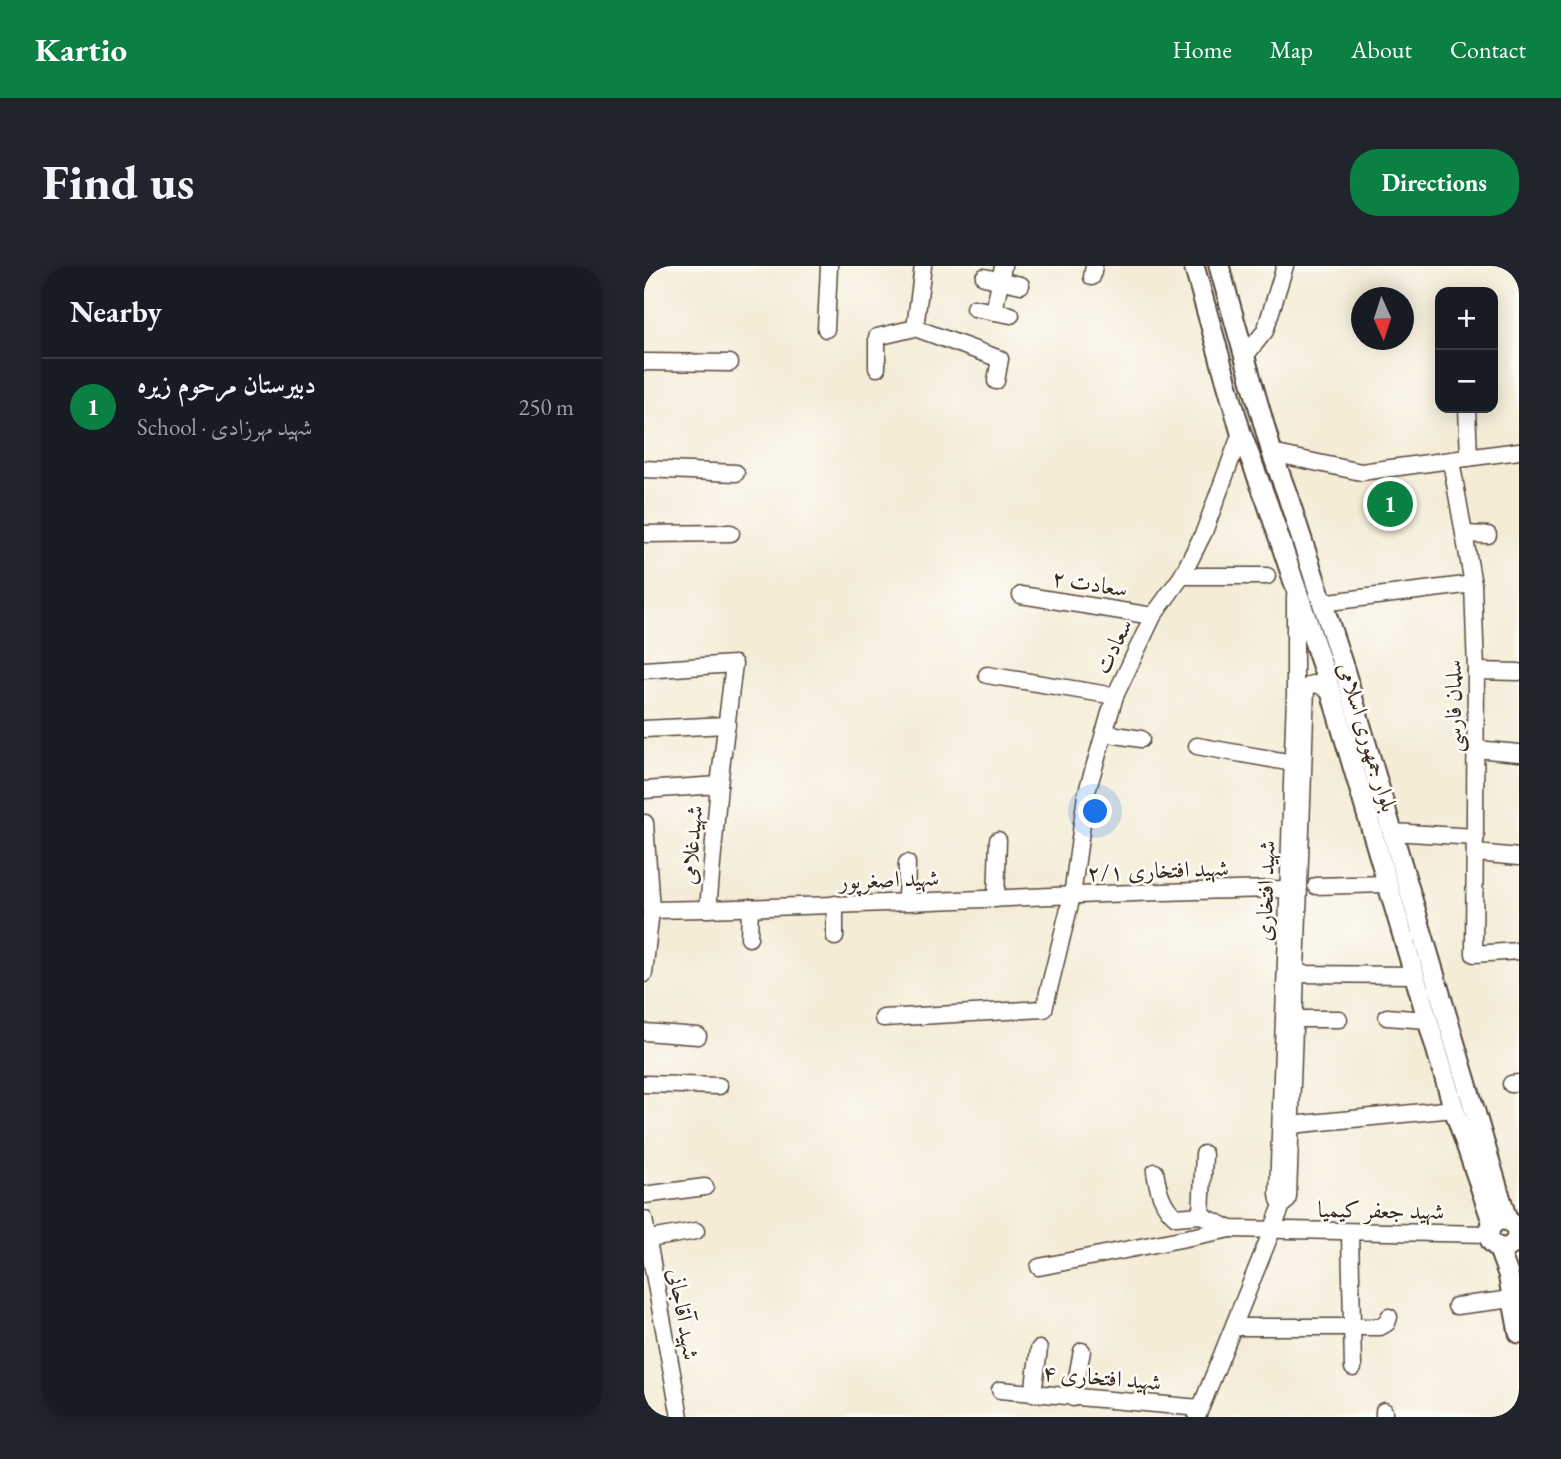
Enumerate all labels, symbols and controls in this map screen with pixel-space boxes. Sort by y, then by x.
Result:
text: Kartio [35,28,127,71]
text: Home [1172,34,1232,65]
text: Map [1270,34,1313,65]
text: About [1351,34,1412,65]
text: Contact [1450,34,1526,65]
button: Directions [1350,149,1519,216]
text: Find us [42,150,194,214]
north arrow [1351,287,1414,350]
map controls [1435,287,1498,413]
button: + [1435,287,1498,350]
text: Nearby [70,292,162,331]
button: − [1435,350,1498,413]
text: دبیرستان مرحوم زیره [137,367,316,401]
text: 1 [87,392,99,422]
text: 250 m [518,392,574,422]
text: School · شهید مهرزادی [137,412,312,442]
pin: 1 [1367,478,1413,530]
street label: سعادت ۲ [1050,562,1130,604]
street label: سعادت [1087,613,1139,679]
street label: بلوار جمهوری اسلامی [1331,658,1405,816]
street label: سلمان فارسی [1438,660,1470,752]
your location [1078,794,1112,828]
street label: شهیدغلامی [673,804,709,886]
street label: شهید افتخاری [1248,840,1282,942]
street label: شهید افتخاری ۲/۱ [1087,853,1229,887]
street label: شهید اصغرپور [836,862,940,898]
street label: شهید جعفر کیمیا [1317,1194,1445,1226]
street label: شهید آقاجانی [661,1266,707,1362]
street label: شهید افتخاری ۴ [1041,1357,1163,1397]

